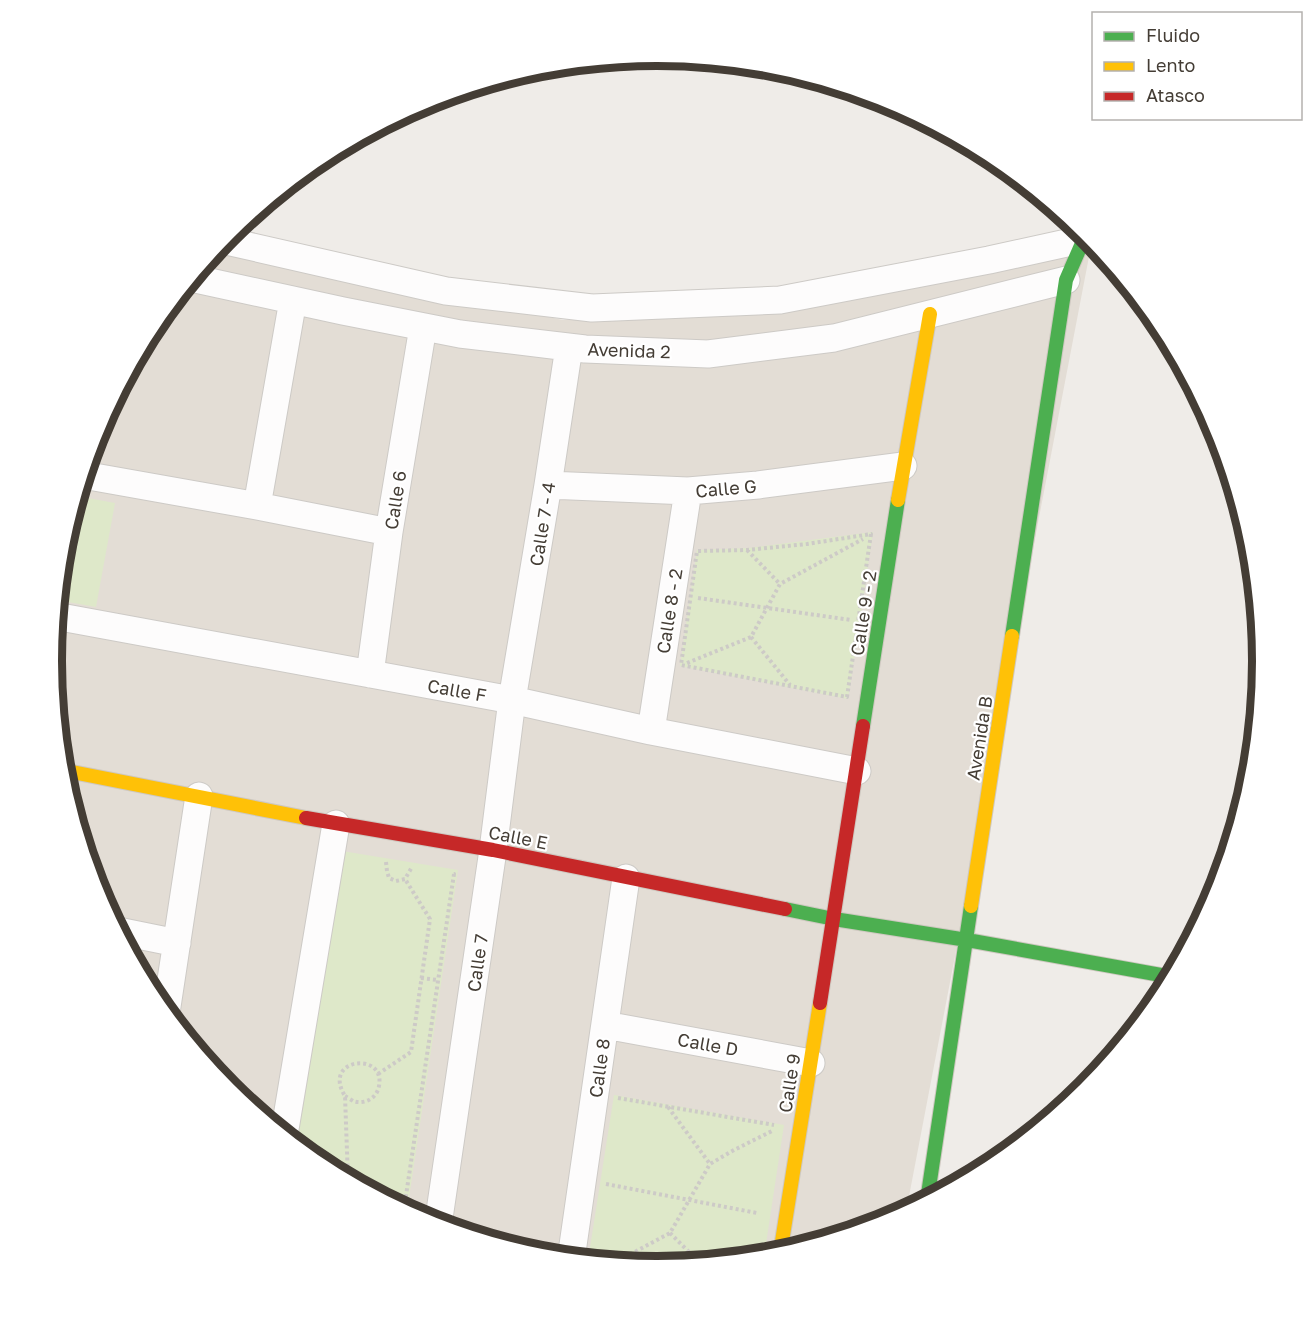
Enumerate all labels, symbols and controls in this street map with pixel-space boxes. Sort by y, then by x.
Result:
legend [1092,12,1302,120]
text: Fluido [1146,24,1200,46]
text: Lento [1146,54,1195,76]
text: Atasco [1146,84,1205,106]
street label: Avenida 2 [587,338,671,362]
street label: Calle 6 [379,469,411,531]
street label: Calle G [694,474,758,502]
street label: Calle 7 - 4 [524,480,560,568]
street label: Calle 8 - 2 [651,567,687,655]
street label: Calle 9 - 2 [845,569,881,657]
street label: Calle F [426,674,488,706]
street label: Avenida B [961,694,997,782]
street label: Calle E [487,821,549,853]
street label: Calle 7 [462,933,492,993]
street label: Calle D [676,1028,740,1060]
street label: Calle 8 [584,1037,614,1099]
street label: Calle 9 [773,1052,805,1114]

